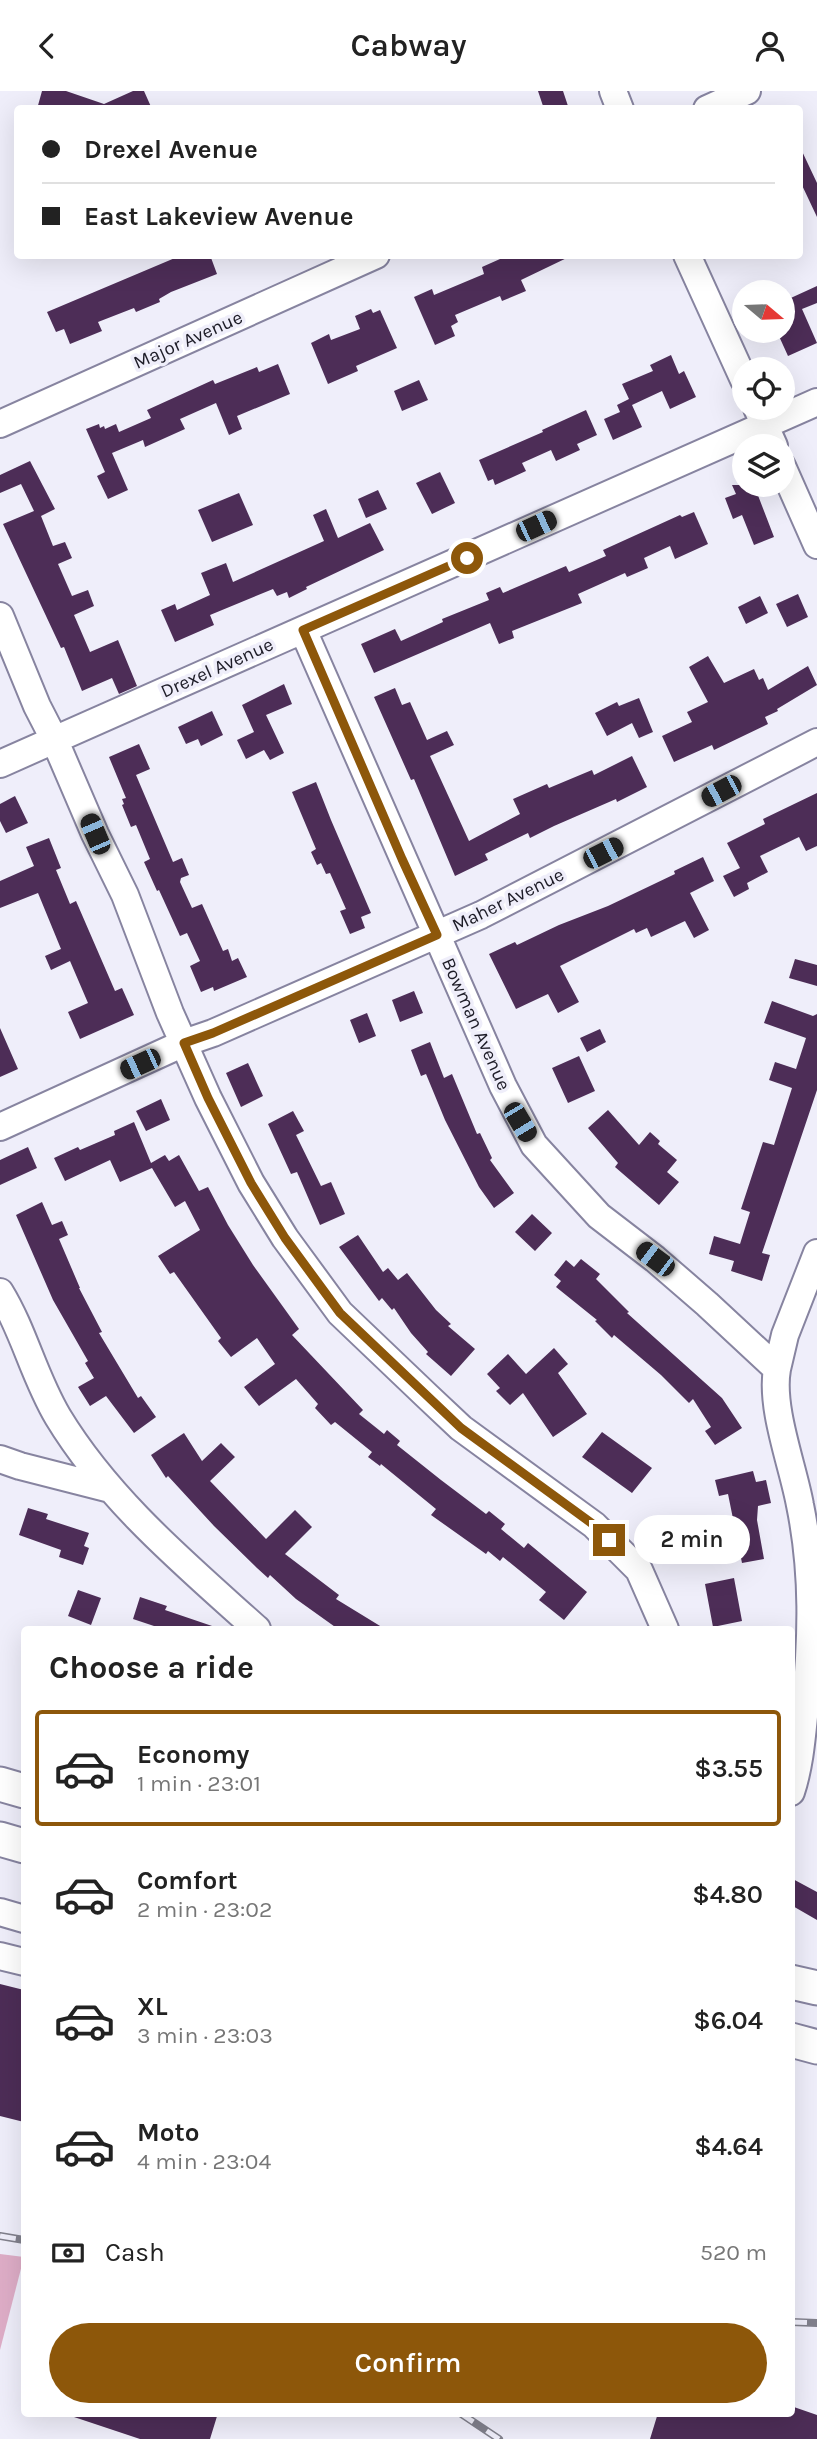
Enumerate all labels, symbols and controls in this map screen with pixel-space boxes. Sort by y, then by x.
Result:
icon: back [28,27,66,65]
text: Cabway [350,27,467,64]
icon: person [751,27,789,65]
text: Drexel Avenue [84,134,258,165]
text: East Lakeview Avenue [84,201,354,232]
north arrow [732,280,794,343]
map controls [732,280,795,497]
street label: Major Avenue [130,306,246,374]
button: locate [732,357,795,420]
button: layers [732,434,795,497]
car [513,508,560,544]
route start [451,542,483,574]
street label: Drexel Avenue [157,633,277,703]
car [698,772,745,810]
car [78,811,113,857]
car [580,834,627,872]
street label: Maher Avenue [448,863,568,937]
street label: Bowman Avenue [437,954,515,1094]
car [117,1046,164,1082]
car [501,1099,540,1145]
car [632,1238,679,1280]
callout: 2 min [634,1515,749,1565]
route end [593,1524,625,1556]
text: 2 min [661,1526,723,1553]
text: Choose a ride [49,1649,254,1686]
icon: car [53,1737,116,1800]
text: Economy [137,1739,249,1770]
text: $3.55 [694,1753,763,1784]
text: 1 min · 23:01 [137,1770,261,1797]
icon: car [53,1863,116,1926]
text: Comfort [137,1865,238,1896]
text: $4.80 [692,1879,763,1910]
text: 2 min · 23:02 [137,1896,272,1923]
icon: car [53,1989,116,2052]
text: XL [137,1991,168,2022]
text: $6.04 [693,2005,763,2036]
text: 3 min · 23:03 [137,2022,273,2049]
icon: car [53,2115,116,2178]
text: Moto [137,2117,199,2148]
text: $4.64 [694,2131,763,2162]
text: 4 min · 23:04 [137,2148,271,2175]
icon: cash [49,2234,87,2272]
text: Cash [105,2237,165,2268]
text: 520 m [700,2239,767,2266]
button: Confirm [49,2323,767,2403]

